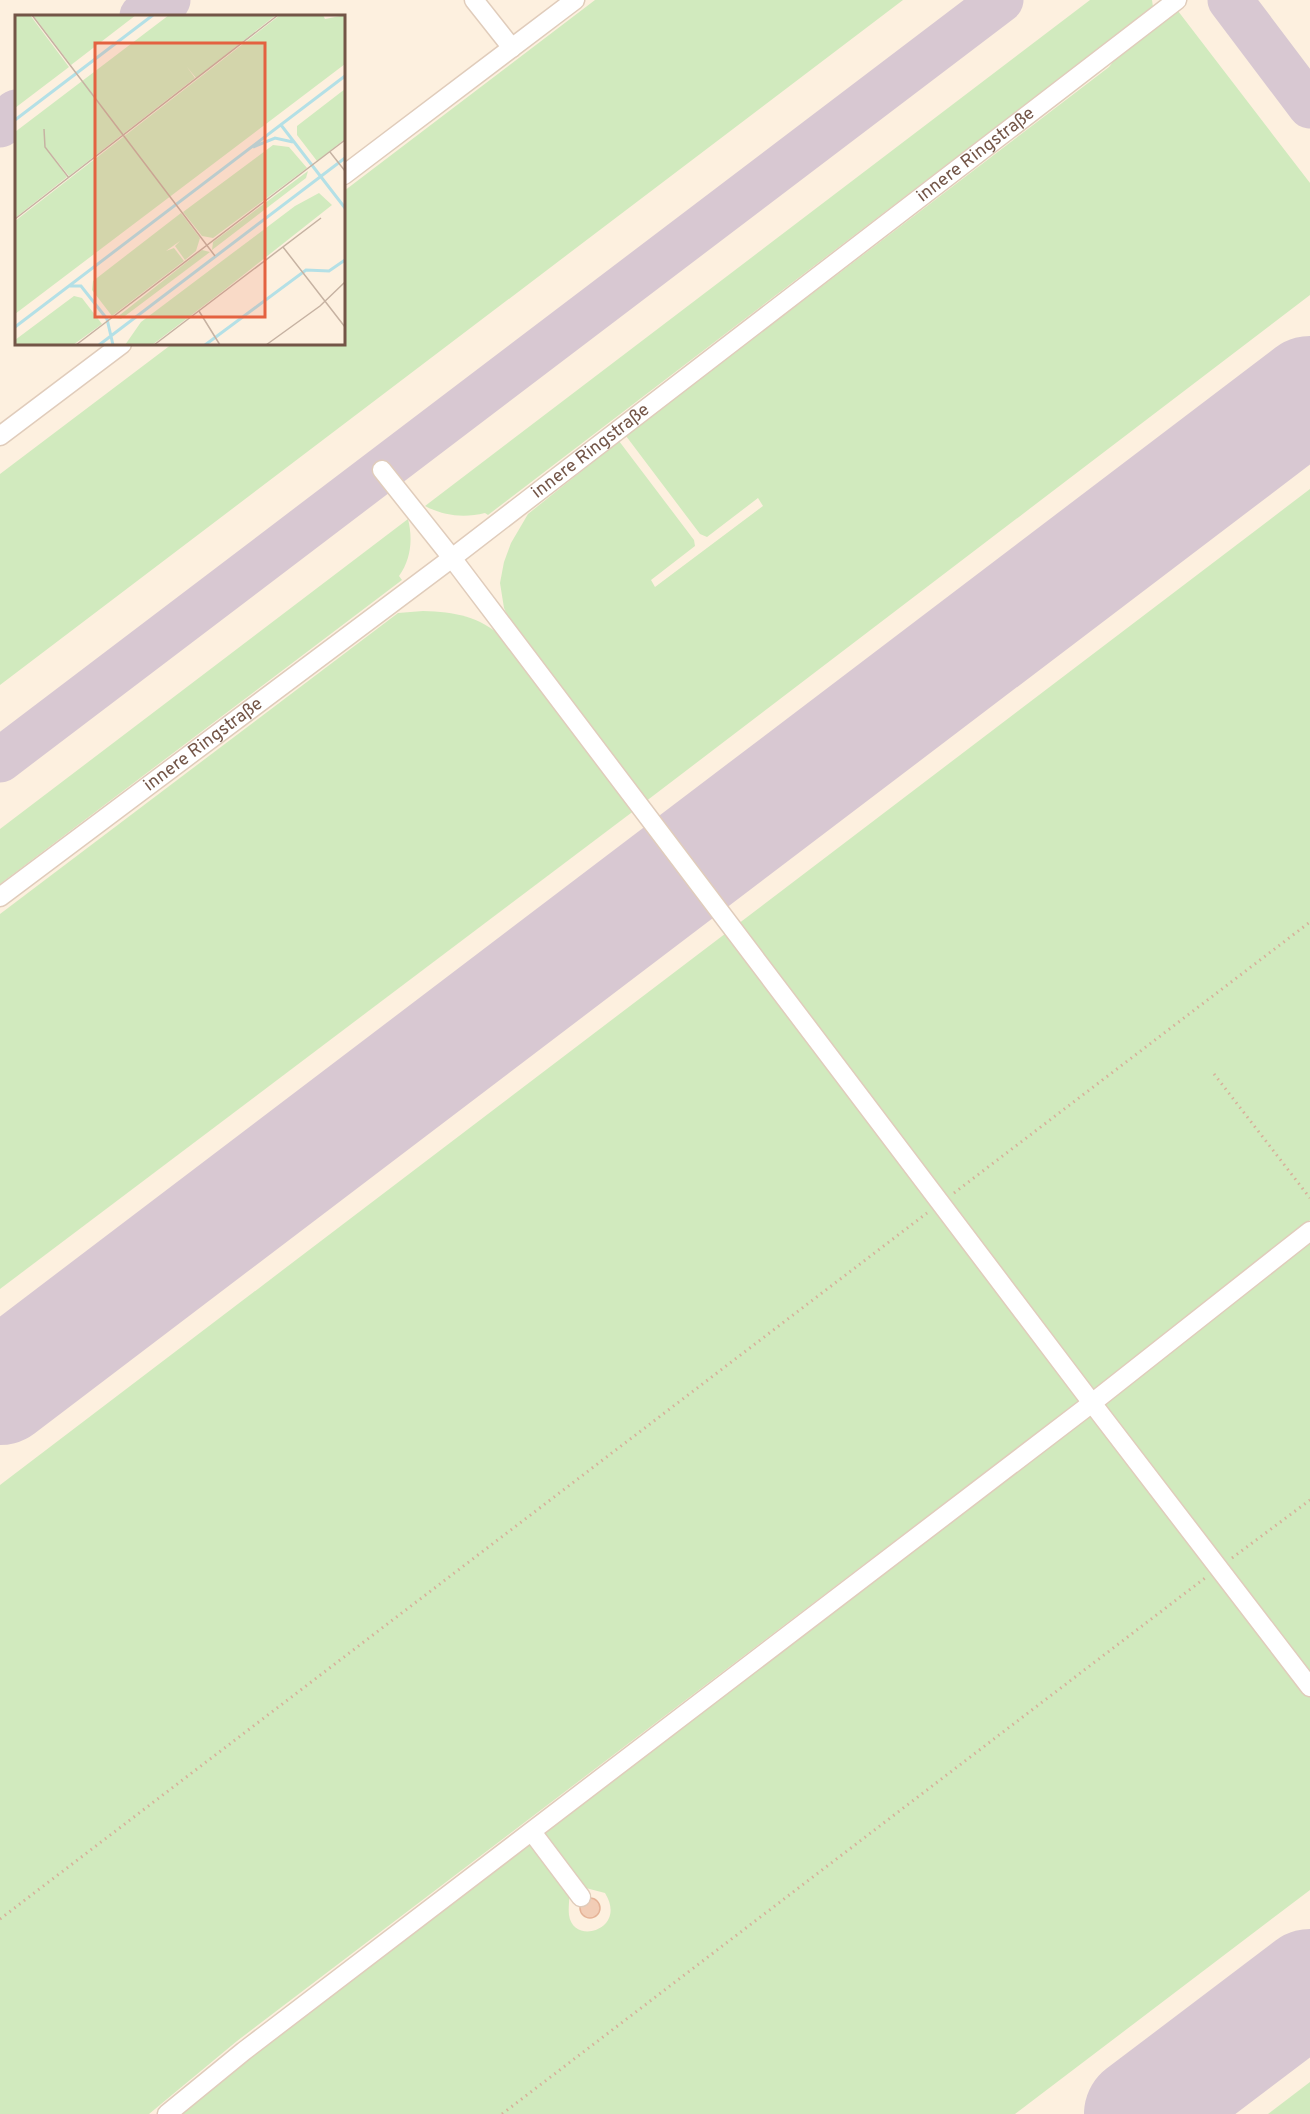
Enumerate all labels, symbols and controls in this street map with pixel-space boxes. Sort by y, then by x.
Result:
inset map [15,15,345,345]
street label: innere Ringstraße [912,102,1039,208]
street label: innere Ringstraße [527,399,654,504]
street label: innere Ringstraße [139,693,267,797]

